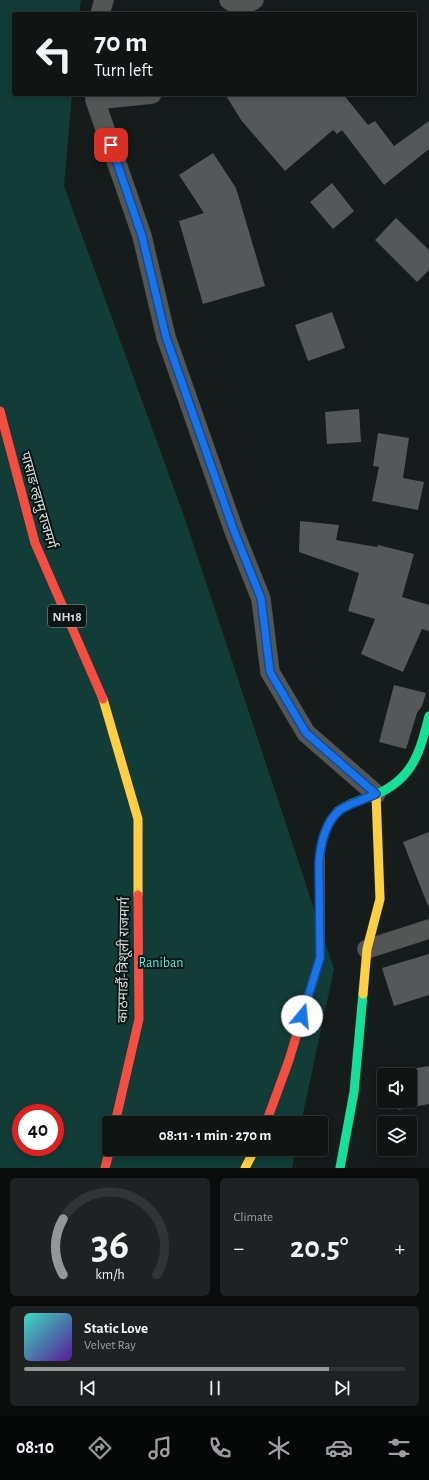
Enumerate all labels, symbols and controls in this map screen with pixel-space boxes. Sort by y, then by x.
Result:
icon: left [28,28,80,80]
text: 70 m [94,29,148,57]
text: Turn left [94,62,153,80]
pin [94,128,128,162]
icon: arrive [100,134,122,156]
street label: पासाङ ल्हामु राजमर्ग [16,450,61,552]
road number: NH18 [48,605,86,627]
street label: काठमाडौं-त्रिशूली राजमार्ग [114,896,134,1023]
park label: Raniban [138,956,184,970]
position arrow [281,995,323,1037]
map controls [377,1068,417,1156]
button: sound [377,1068,417,1108]
speed limit sign: 40 [12,1104,64,1156]
button: layers [377,1116,417,1156]
text: 08:11 · 1 min · 270 m [159,1128,271,1143]
text: Climate [234,1211,273,1224]
text: 36 [91,1225,129,1266]
text: 20.5° [290,1233,348,1263]
text: − [234,1237,244,1259]
text: + [394,1237,405,1259]
text: km/h [95,1268,124,1282]
text: Static Love [84,1321,148,1336]
text: Velvet Ray [84,1339,136,1352]
icon: previous [77,1377,99,1399]
icon: pause [204,1377,226,1399]
icon: next [331,1377,353,1399]
icon: directions [86,1434,114,1462]
icon: music [146,1434,174,1462]
icon: phone [206,1434,234,1462]
icon: climate [265,1434,293,1462]
icon: car [325,1434,353,1462]
icon: filters [385,1434,413,1462]
text: 08:10 [16,1439,54,1457]

